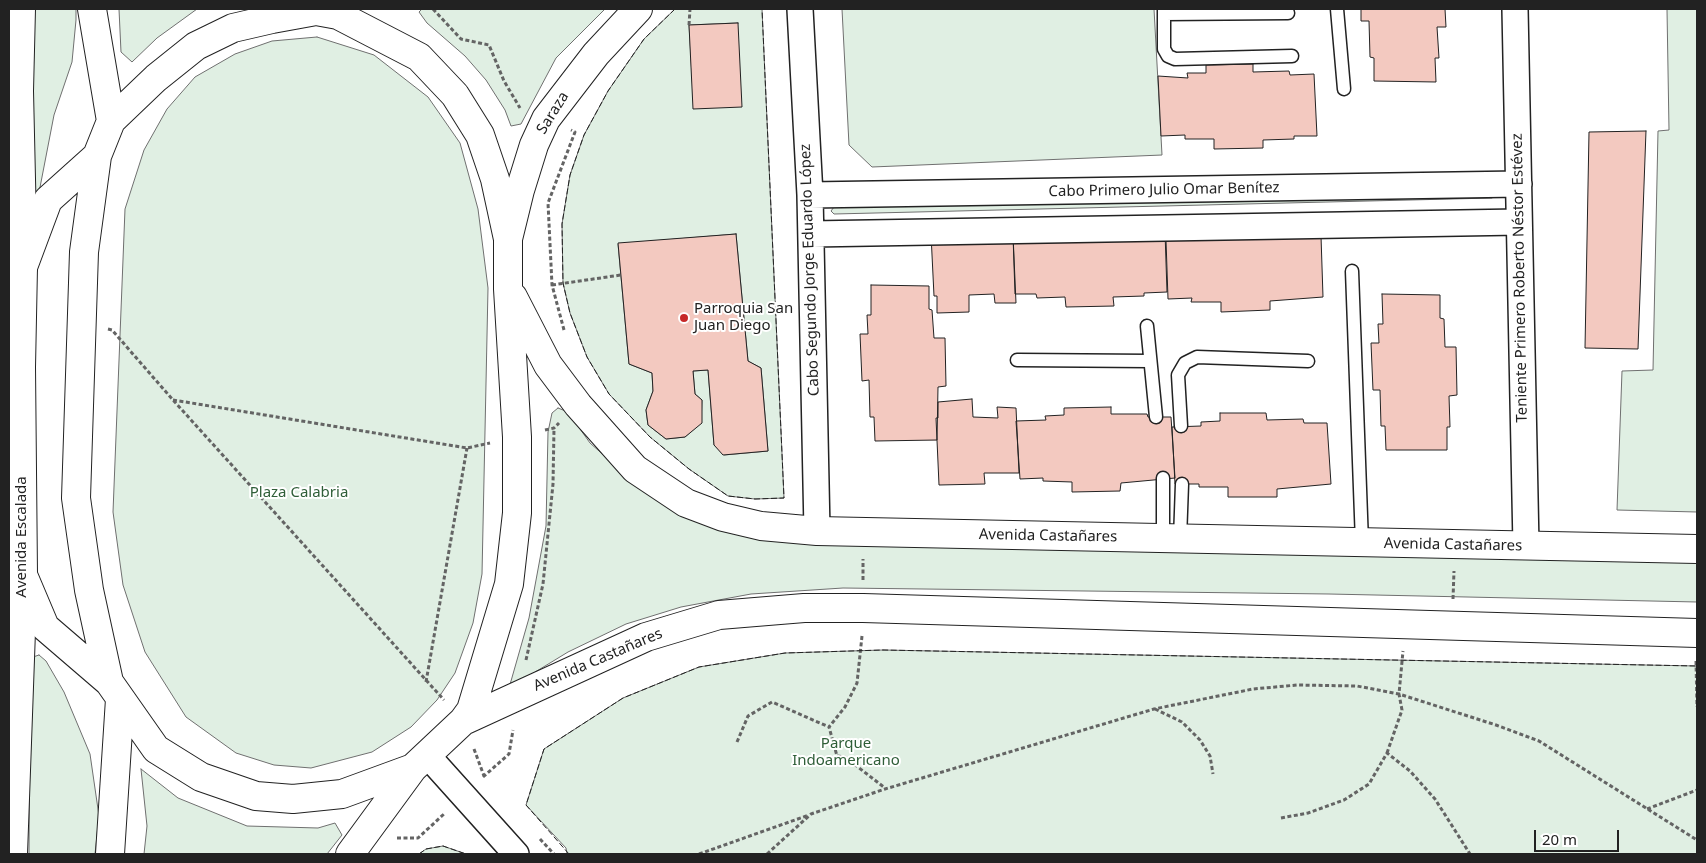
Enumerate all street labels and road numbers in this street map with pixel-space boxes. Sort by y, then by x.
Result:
street label: Saraza [533,89,573,137]
street label: Teniente Primero Roberto Néstor Estévez [1508,133,1532,423]
street label: Cabo Segundo Jorge Eduardo López [797,144,823,396]
street label: Cabo Primero Julio Omar Benítez [1048,179,1280,201]
street label: Avenida Escalada [13,476,31,598]
street label: Avenida Castañares [979,526,1117,546]
street label: Avenida Castañares [1384,535,1522,555]
street label: Avenida Castañares [531,625,665,695]

